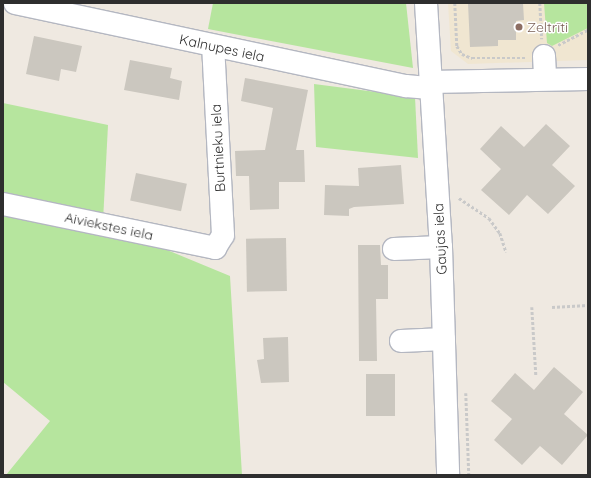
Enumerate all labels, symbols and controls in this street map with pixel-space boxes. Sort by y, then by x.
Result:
place label: Zeltrīti [527,19,568,35]
marker: Zeltrīti [514,22,524,32]
street label: Kalnupes iela [178,31,266,65]
street label: Burtnieku iela [207,104,229,192]
street label: Gaujas iela [430,203,450,275]
street label: Aiviekstes iela [63,208,155,244]

